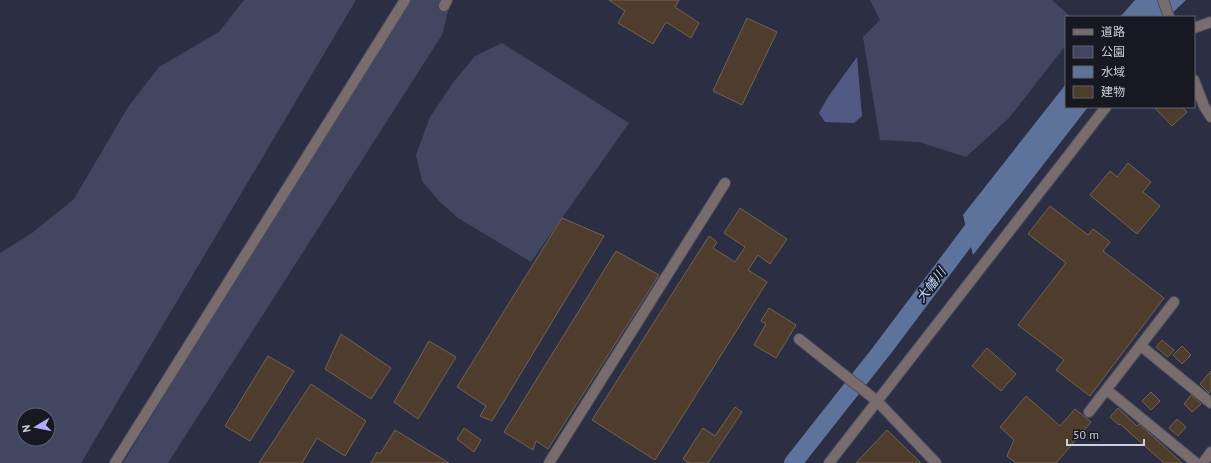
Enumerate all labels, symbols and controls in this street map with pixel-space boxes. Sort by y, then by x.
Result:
legend [1065,16,1195,108]
text: 道路 [1101,24,1125,39]
text: 公園 [1101,44,1125,59]
text: 水域 [1101,64,1125,79]
text: 建物 [1101,84,1125,99]
water label: 大幡川 [912,263,951,306]
north arrow [16,407,56,447]
scale bar [1067,421,1144,447]
text: N [19,424,34,434]
text: 50 m [1073,427,1099,442]

